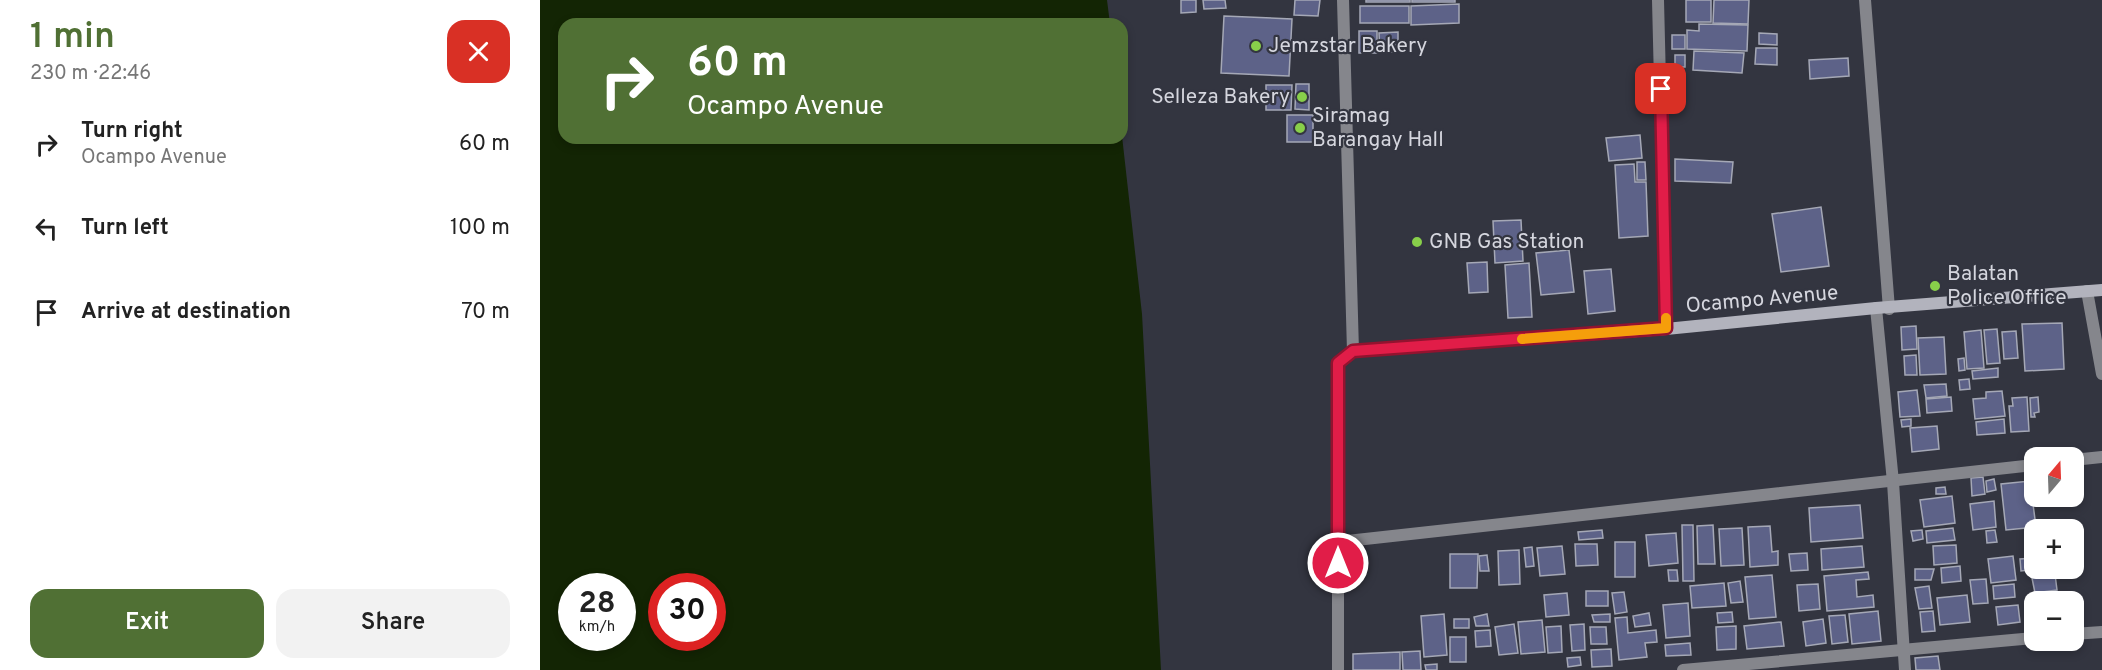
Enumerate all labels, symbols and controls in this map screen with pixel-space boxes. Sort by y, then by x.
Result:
text: 1 min [30,15,115,61]
button: close [447,20,510,83]
place label: Jemzstar Bakery [1268,33,1427,60]
text: 60 m [687,38,788,91]
marker: Jemzstar Bakery [1249,39,1263,53]
icon: right [588,42,666,120]
text: 230 m · 22:46 [30,61,151,87]
pin [1635,63,1686,114]
icon: arrive [1644,72,1677,105]
place label: Selleza Bakery [1151,84,1290,111]
text: Ocampo Avenue [687,90,884,124]
marker: Selleza Bakery [1295,90,1309,104]
place label: Siramag Barangay Hall [1312,103,1444,154]
text: Turn right [81,118,183,145]
marker: Siramag Barangay Hall [1293,121,1307,135]
icon: right [30,128,63,161]
text: 60 m [459,131,510,158]
text: Ocampo Avenue [81,145,227,171]
icon: left [30,212,63,245]
text: Turn left [81,215,169,242]
text: 100 m [450,215,510,242]
place label: GNB Gas Station [1429,229,1584,256]
marker: GNB Gas Station [1410,235,1424,249]
place label: Balatan Police Office [1947,261,2067,312]
marker: Balatan Police Office [1928,279,1942,293]
street label: Ocampo Avenue [1685,280,1839,320]
icon: arrive [30,296,63,329]
text: Arrive at destination [81,299,291,326]
text: 70 m [461,299,510,326]
north arrow [2024,447,2084,507]
map controls [2024,447,2084,651]
button: + [2024,519,2084,579]
position arrow [1306,531,1370,595]
speed limit sign: 30 [648,573,726,651]
text: 28 [578,586,616,623]
button: Exit [30,589,264,658]
button: Share [276,589,510,658]
button: − [2024,591,2084,651]
text: km/h [579,618,615,637]

